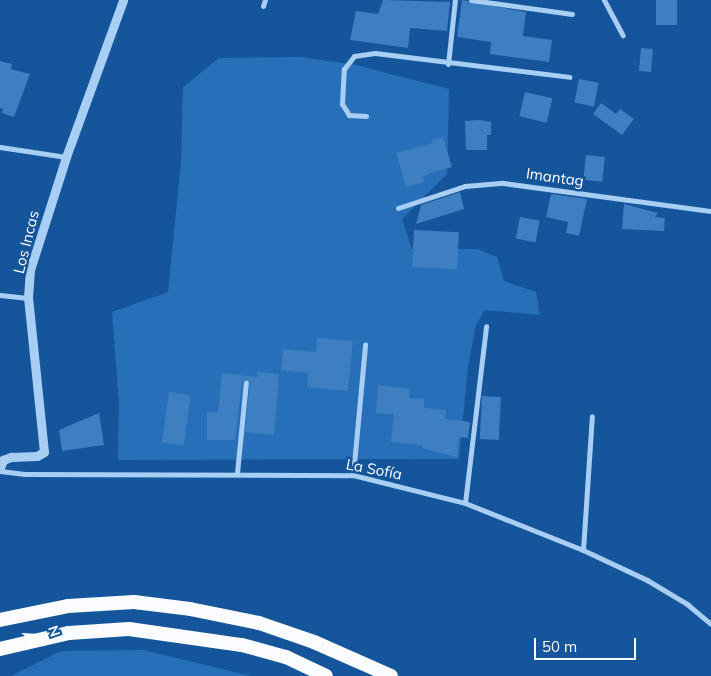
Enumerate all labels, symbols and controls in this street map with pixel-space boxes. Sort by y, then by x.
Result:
street label: Imantag [525,164,585,190]
street label: Los Incas [9,209,43,275]
street label: La Sofía [345,455,403,483]
north arrow [15,611,65,661]
text: N [44,623,64,639]
scale bar [536,628,638,660]
text: 50 m [542,637,577,656]

